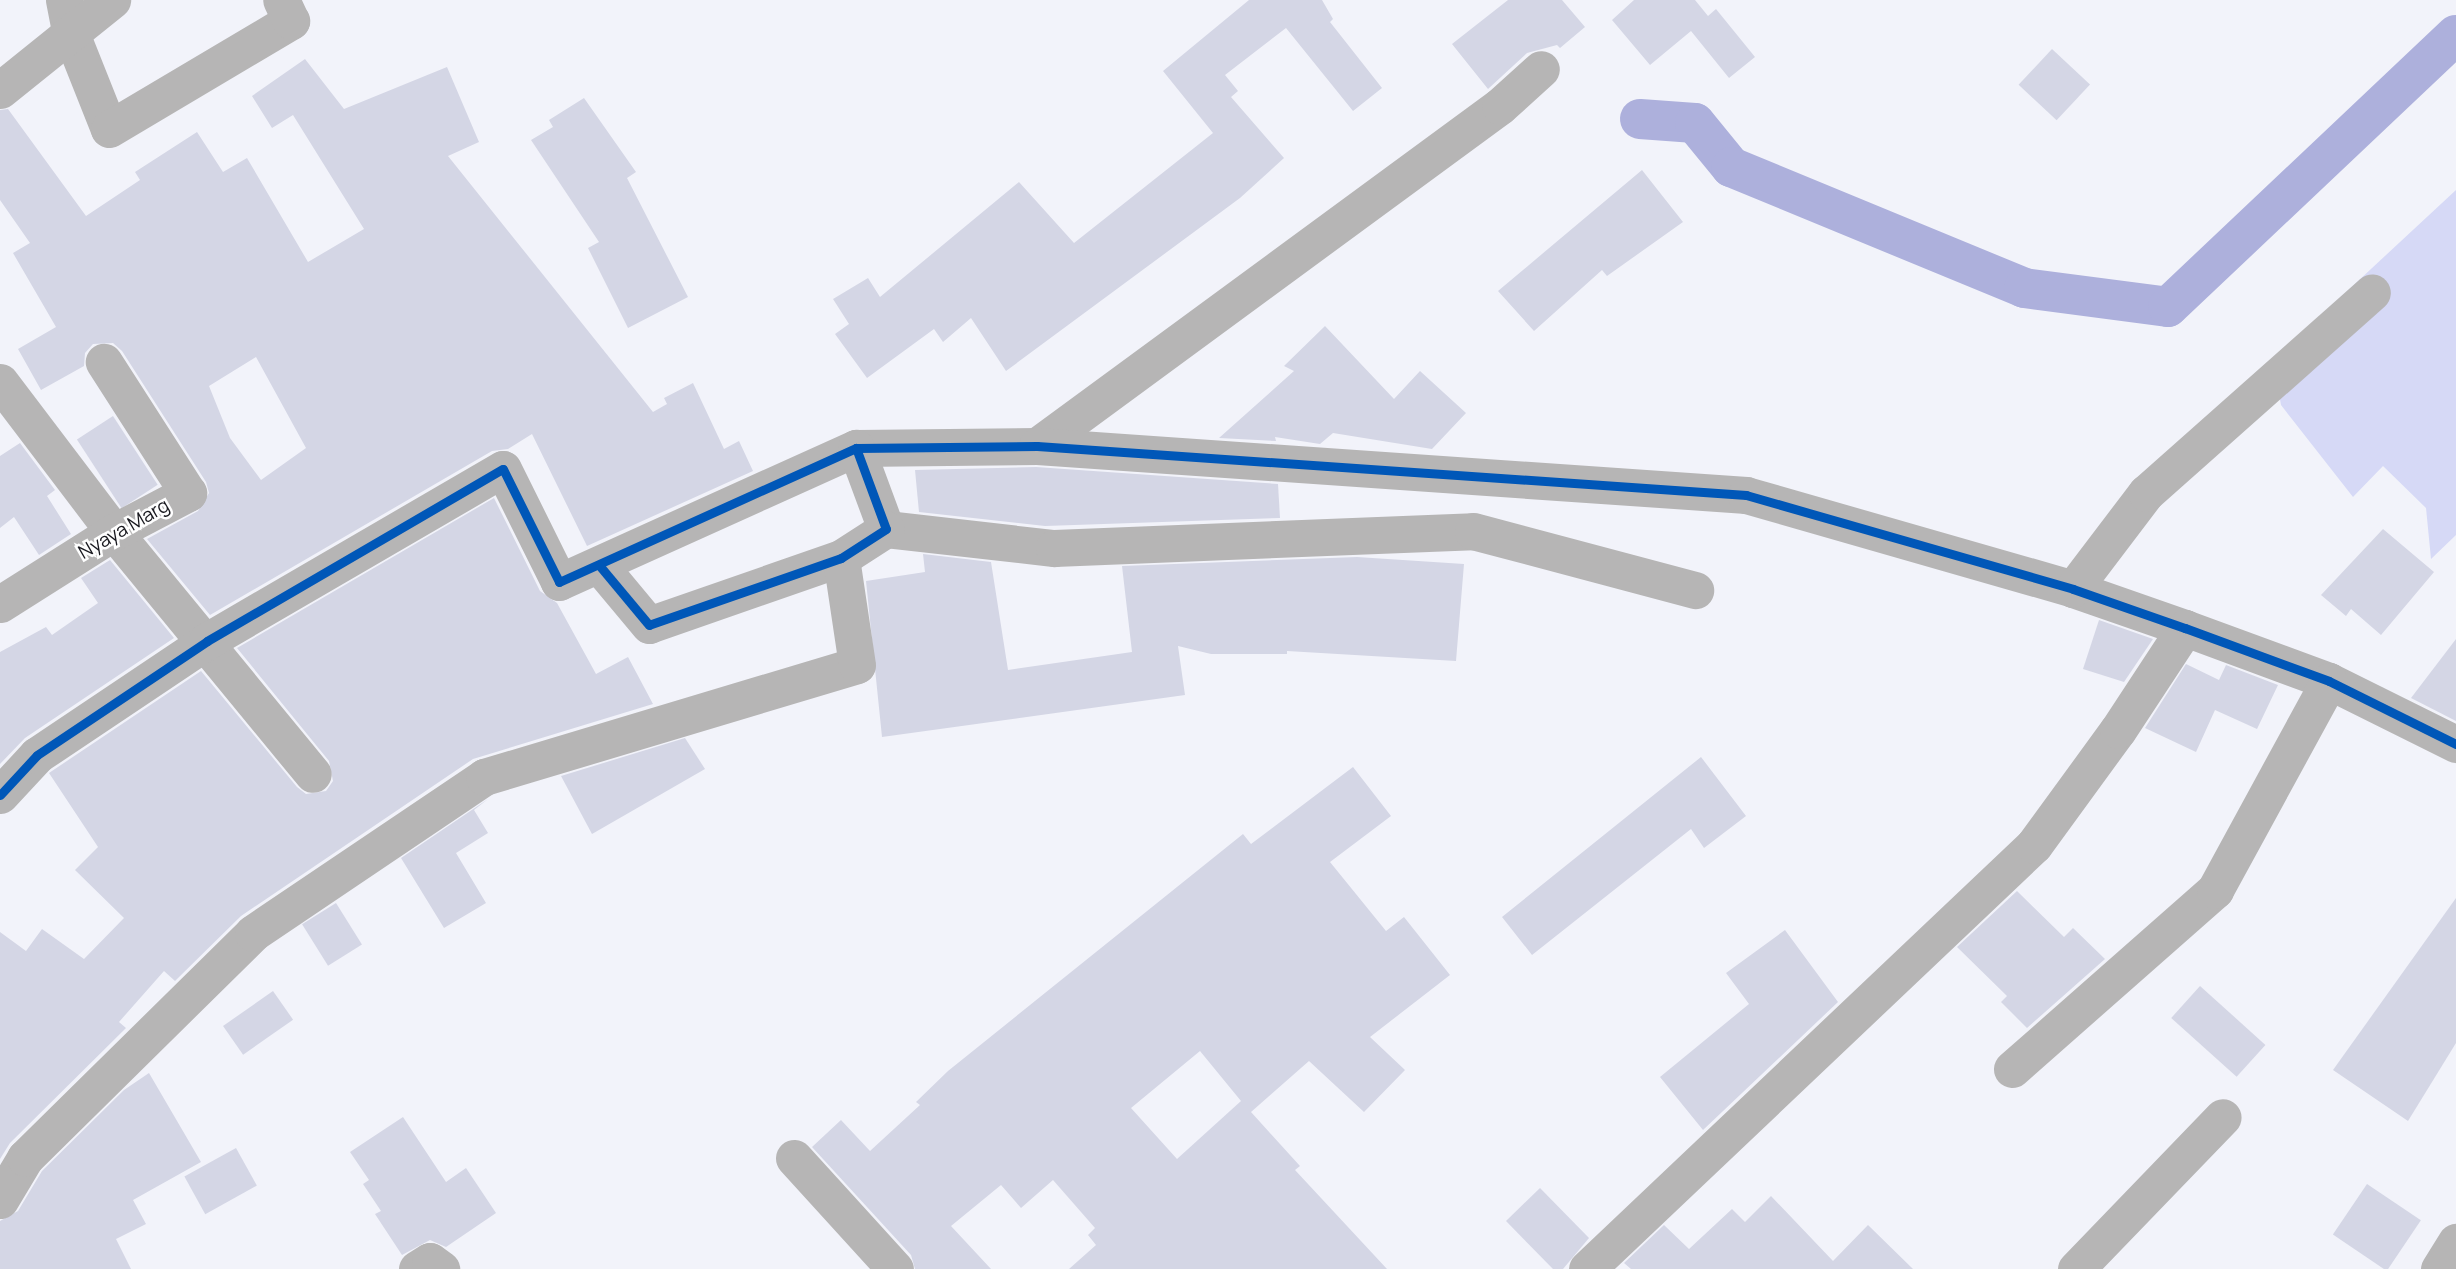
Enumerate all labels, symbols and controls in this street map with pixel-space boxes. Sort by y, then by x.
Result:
street label: Nyaya Marg [75,494,173,564]

